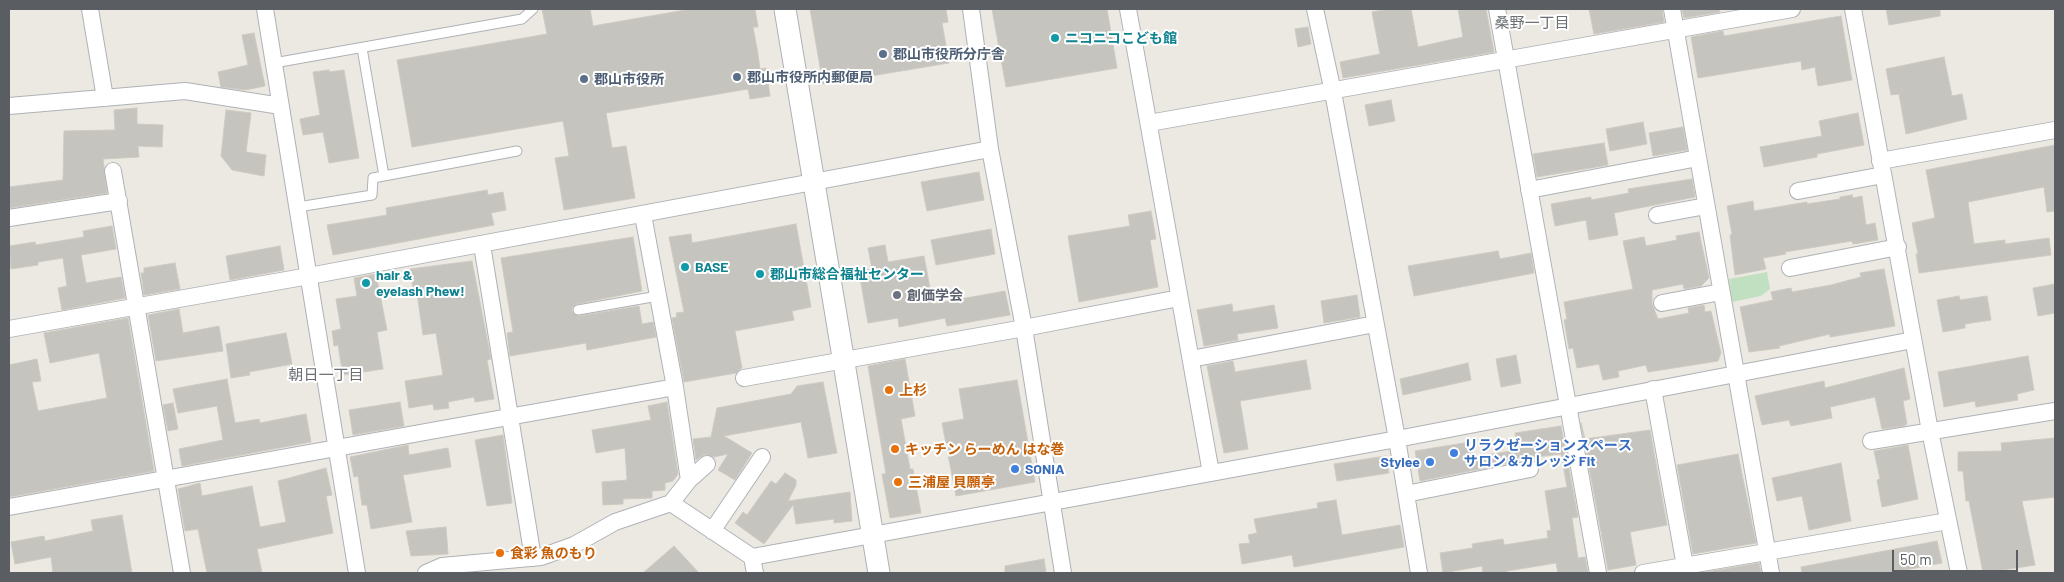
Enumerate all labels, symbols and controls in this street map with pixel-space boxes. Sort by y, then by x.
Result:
district label: 桑野一丁目 [1495,14,1569,32]
place label: ニコニコこども館 [1065,30,1177,46]
marker: ニコニコこども館 [1049,32,1061,44]
place label: 郡山市役所分庁舎 [893,46,1005,62]
marker: 郡山市役所分庁舎 [877,48,889,60]
place label: 郡山市役所内郵便局 [747,69,873,85]
place label: 郡山市役所 [594,71,664,87]
marker: 郡山市役所内郵便局 [731,71,743,83]
marker: 郡山市役所 [578,73,590,85]
place label: BASE [695,259,728,275]
marker: BASE [679,261,691,273]
place label: 郡山市総合福祉センター [770,266,924,282]
place label: hair & eyelash Phew! [376,267,465,300]
marker: 郡山市総合福祉センター [754,268,766,280]
marker: hair & eyelash Phew! [360,277,372,289]
place label: 創価学会 [907,287,963,303]
marker: 創価学会 [891,289,903,301]
district label: 朝日一丁目 [289,366,363,384]
place label: 上杉 [899,382,927,398]
marker: 上杉 [883,384,895,396]
place label: リラクゼーションスペース サロン＆カレッジ Fit [1464,437,1632,470]
place label: キッチン らーめん はな巻 [905,441,1065,457]
marker: キッチン らーめん はな巻 [889,443,901,455]
marker: リラクゼーションスペース サロン＆カレッジ Fit [1448,447,1460,459]
place label: Stylee [1381,454,1420,470]
marker: Stylee [1424,456,1436,468]
place label: SONIA [1025,461,1064,477]
marker: SONIA [1009,463,1021,475]
place label: 三浦屋 貝願亭 [908,474,995,490]
marker: 三浦屋 貝願亭 [892,476,904,488]
scale bar [1894,540,2020,572]
place label: 食彩 魚のもり [510,545,597,561]
marker: 食彩 魚のもり [494,547,506,559]
text: 50 m [1900,550,1932,568]

